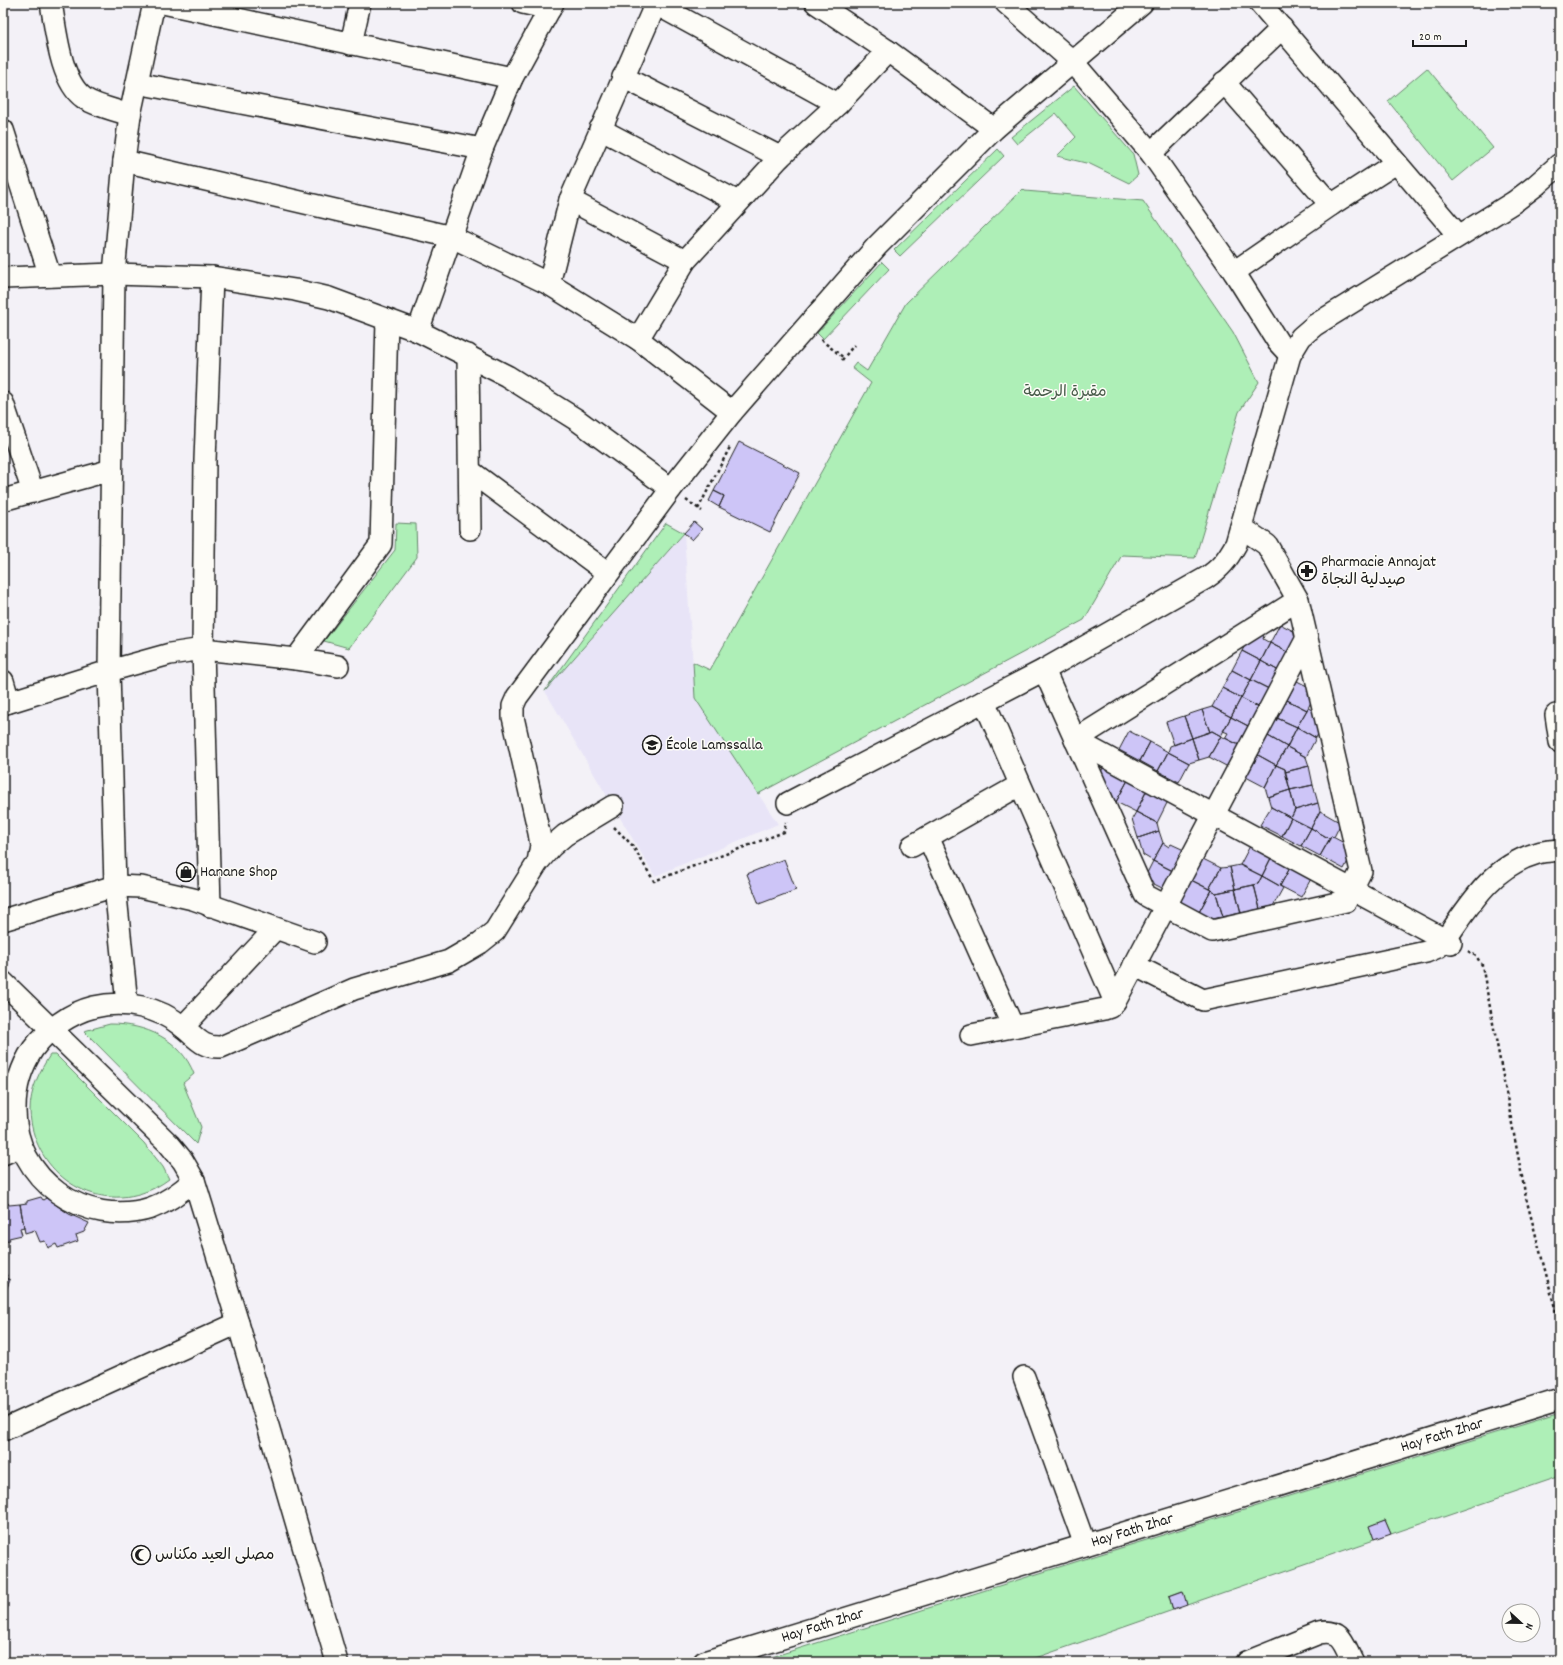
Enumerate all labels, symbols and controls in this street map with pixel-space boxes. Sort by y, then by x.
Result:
scale bar [1413,22,1466,48]
text: 20 m [1419,29,1442,46]
park label: مقبرة الرحمة [1024,381,1106,404]
place label: Pharmacie Annajat صيدلية النجاة [1321,551,1436,592]
pharmacy icon: Pharmacie Annajat صيدلية النجاة [1296,560,1318,582]
school or university icon: École Lamssalla [641,734,663,756]
place label: École Lamssalla [666,734,763,757]
shop icon: Hanane Shop [175,861,197,883]
place label: Hanane Shop [200,861,278,884]
street label: Hay Fath Zhar [1398,1412,1486,1459]
street label: Hay Fath Zhar [1088,1507,1176,1554]
mosque icon: مصلى العيد مكناس [130,1544,152,1566]
place label: مصلى العيد مكناس [155,1544,275,1567]
street label: Hay Fath Zhar [778,1602,867,1649]
north arrow [1501,1603,1541,1643]
text: N [1520,1620,1537,1632]

